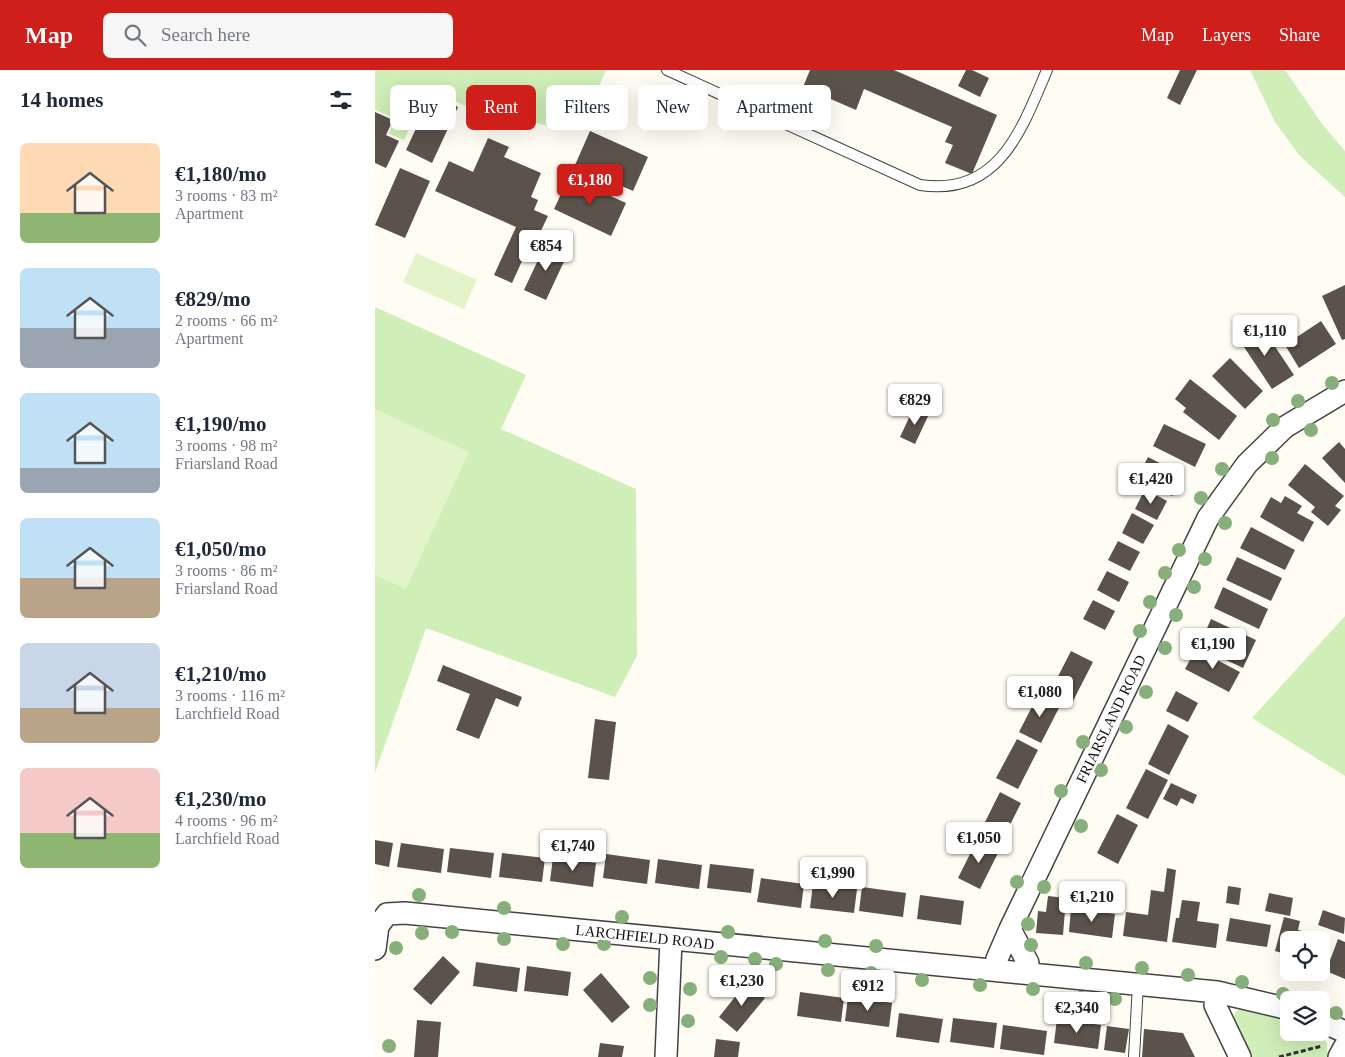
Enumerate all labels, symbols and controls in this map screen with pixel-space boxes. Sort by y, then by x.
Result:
search box [103,13,453,58]
icon: search [121,21,149,49]
text: Map [25,22,73,48]
text: Search here [161,24,250,45]
text: Map [1141,25,1174,45]
text: Layers [1202,25,1251,45]
text: Share [1279,25,1320,45]
chip: Buy [390,85,456,130]
chip: Rent [466,85,536,130]
chip: Filters [546,85,628,130]
chip: New [638,85,708,130]
chip: Apartment [718,85,831,130]
icon: filters [327,86,355,114]
text: 14 homes [20,88,103,112]
text: €1,180/mo [175,162,267,186]
icon: home [60,163,120,223]
pin: €1,180 [549,164,631,206]
text: €1,180 [568,171,612,188]
text: 3 rooms · 83 m² [175,187,278,204]
text: Apartment [175,205,243,222]
pin: €854 [516,230,576,272]
text: €854 [530,237,562,254]
text: €829/mo [175,287,251,311]
icon: home [60,288,120,348]
text: 2 rooms · 66 m² [175,312,278,329]
pin: €1,110 [1224,314,1306,357]
text: €1,110 [1243,322,1287,339]
text: Apartment [175,330,243,347]
pin: €829 [885,384,945,426]
text: €829 [899,391,931,408]
text: €1,190/mo [175,412,267,436]
icon: home [60,413,120,473]
text: 3 rooms · 98 m² [175,437,278,454]
text: Friarsland Road [175,455,278,472]
pin: €1,420 [1110,462,1192,505]
text: €1,420 [1129,470,1173,487]
text: €1,050/mo [175,537,267,561]
icon: home [60,538,120,598]
text: 3 rooms · 86 m² [175,562,278,579]
text: Friarsland Road [175,580,278,597]
pin: €1,190 [1172,628,1254,670]
text: €1,190 [1191,635,1235,652]
street label: FRIARSLAND ROAD [1073,652,1149,786]
text: €1,210/mo [175,662,267,686]
icon: home [60,663,120,723]
pin: €1,080 [999,676,1081,718]
text: €1,080 [1018,683,1062,700]
text: 3 rooms · 116 m² [175,687,285,704]
text: Larchfield Road [175,705,279,722]
text: €1,230/mo [175,787,267,811]
icon: home [60,788,120,848]
text: 4 rooms · 96 m² [175,812,278,829]
pin: €1,050 [938,822,1020,864]
text: €1,050 [957,829,1001,846]
text: Larchfield Road [175,830,279,847]
pin: €1,740 [532,830,614,872]
text: €1,740 [551,837,595,854]
pin: €1,990 [792,856,874,899]
text: €1,990 [811,864,855,881]
pin: €1,210 [1051,880,1133,923]
text: €1,210 [1070,888,1114,905]
street label: LARCHFIELD ROAD [575,922,715,952]
map controls [1280,931,1330,1041]
button: locate [1280,931,1330,981]
pin: €1,230 [701,964,783,1007]
pin: €912 [838,970,898,1012]
text: €1,230 [720,972,764,989]
text: €912 [852,977,884,994]
button: layers [1280,991,1330,1041]
pin: €2,340 [1036,992,1118,1034]
text: €2,340 [1055,999,1099,1016]

